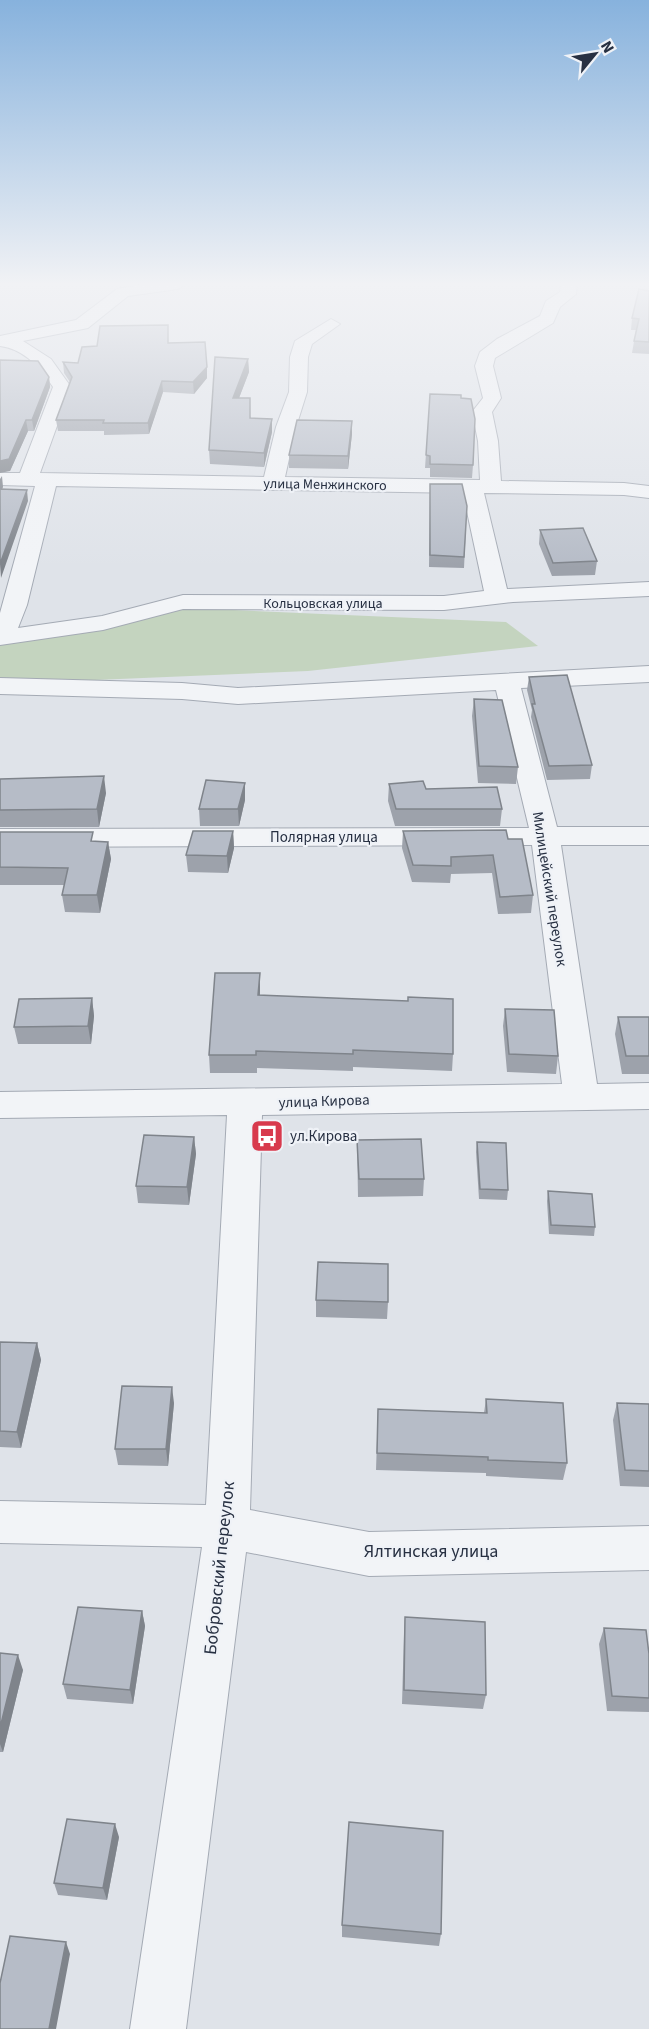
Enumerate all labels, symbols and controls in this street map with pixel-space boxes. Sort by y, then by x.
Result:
north arrow [565,24,625,84]
text: N [595,37,619,57]
street label: улица Менжинского [263,474,387,496]
street label: Кольцовская улица [263,594,383,614]
street label: Милицейский переулок [527,810,572,968]
street label: Полярная улица [270,827,378,848]
street label: улица Кирова [278,1089,370,1114]
bus stop icon: ул.Кирова [249,1118,285,1154]
place label: ул.Кирова [290,1126,357,1147]
street label: Бобровский переулок [198,1480,241,1656]
street label: Ялтинская улица [364,1539,498,1564]

